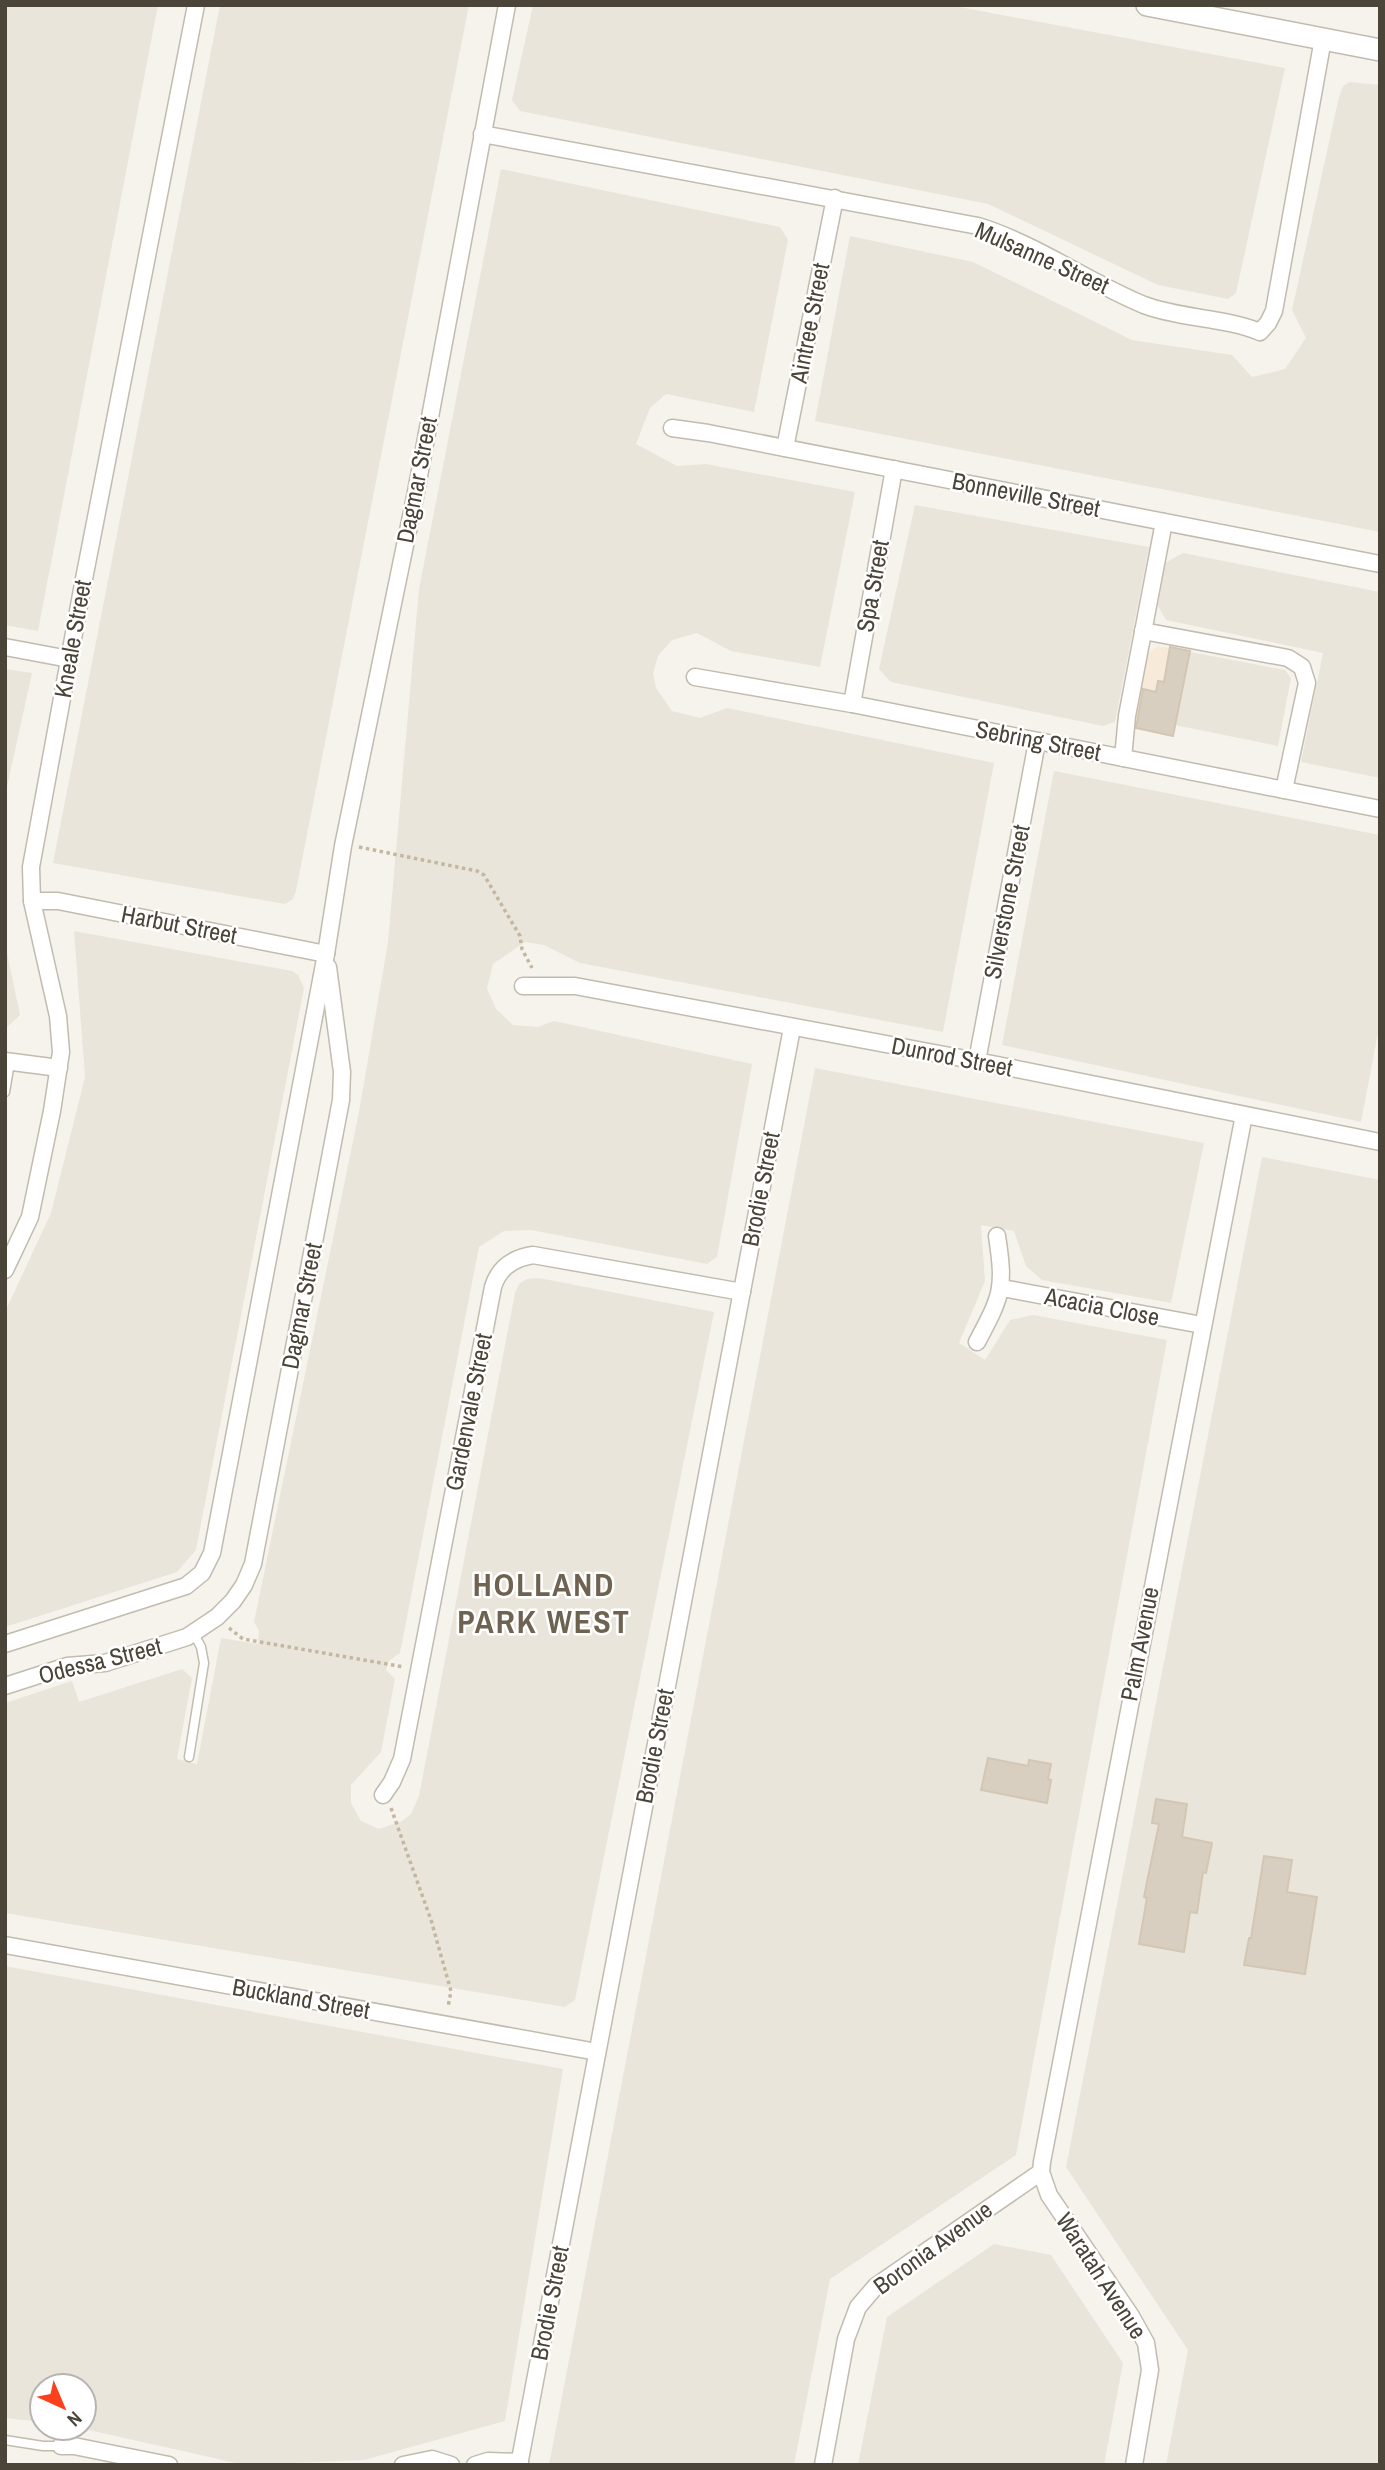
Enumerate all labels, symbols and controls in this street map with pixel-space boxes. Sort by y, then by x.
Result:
street label: Mulsanne Street [970,213,1115,301]
street label: Aintree Street [782,260,836,386]
street label: Dagmar Street [388,413,444,546]
street label: Bonneville Street [950,464,1103,524]
street label: Spa Street [848,537,896,634]
street label: Kneale Street [46,577,98,700]
street label: Sebring Street [973,712,1104,768]
street label: Silverstone Street [975,821,1037,982]
street label: Harbut Street [119,897,240,951]
street label: Dunrod Street [889,1029,1016,1084]
street label: Brodie Street [733,1128,787,1249]
street label: Dagmar Street [273,1239,329,1372]
street label: Acacia Close [1041,1279,1162,1333]
street label: Gardenvale Street [437,1330,499,1493]
district label: HOLLAND PARK WEST [457,1563,631,1643]
street label: Palm Avenue [1112,1584,1166,1704]
street label: Odessa Street [35,1629,165,1691]
street label: Brodie Street [627,1685,681,1806]
street label: Buckland Street [230,1970,373,2026]
street label: Boronia Avenue [866,2193,998,2301]
street label: Waratah Avenue [1049,2206,1155,2345]
street label: Brodie Street [522,2242,576,2363]
north arrow [28,2372,98,2442]
text: N [62,2406,88,2432]

